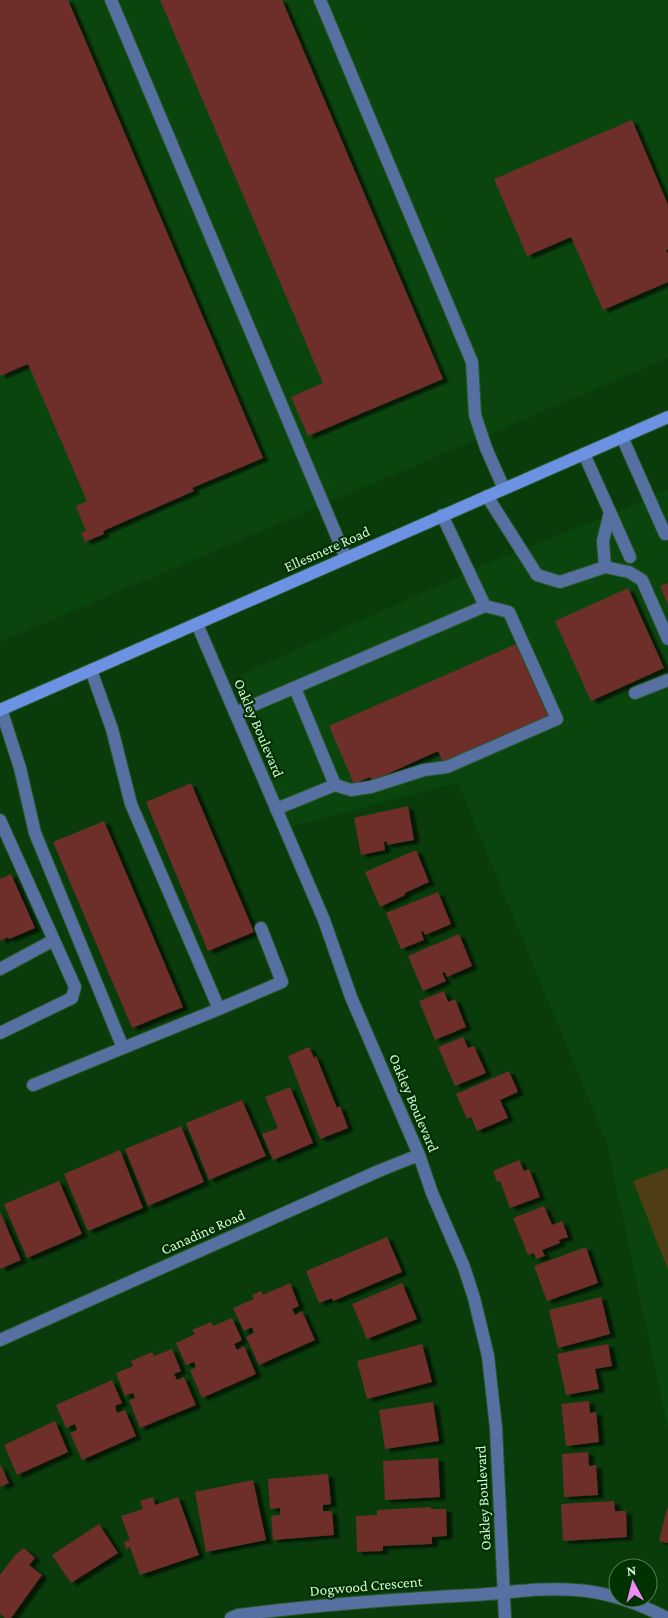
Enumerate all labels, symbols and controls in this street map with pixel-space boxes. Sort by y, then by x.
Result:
street label: Ellesmere Road [282,523,372,575]
street label: Oakley Boulevard [230,676,287,780]
street label: Oakley Boulevard [385,1051,442,1155]
street label: Canadine Road [158,1206,248,1258]
street label: Oakley Boulevard [472,1445,495,1551]
north arrow [608,1558,658,1608]
text: N [626,1562,638,1579]
street label: Dogwood Crescent [309,1573,424,1600]

